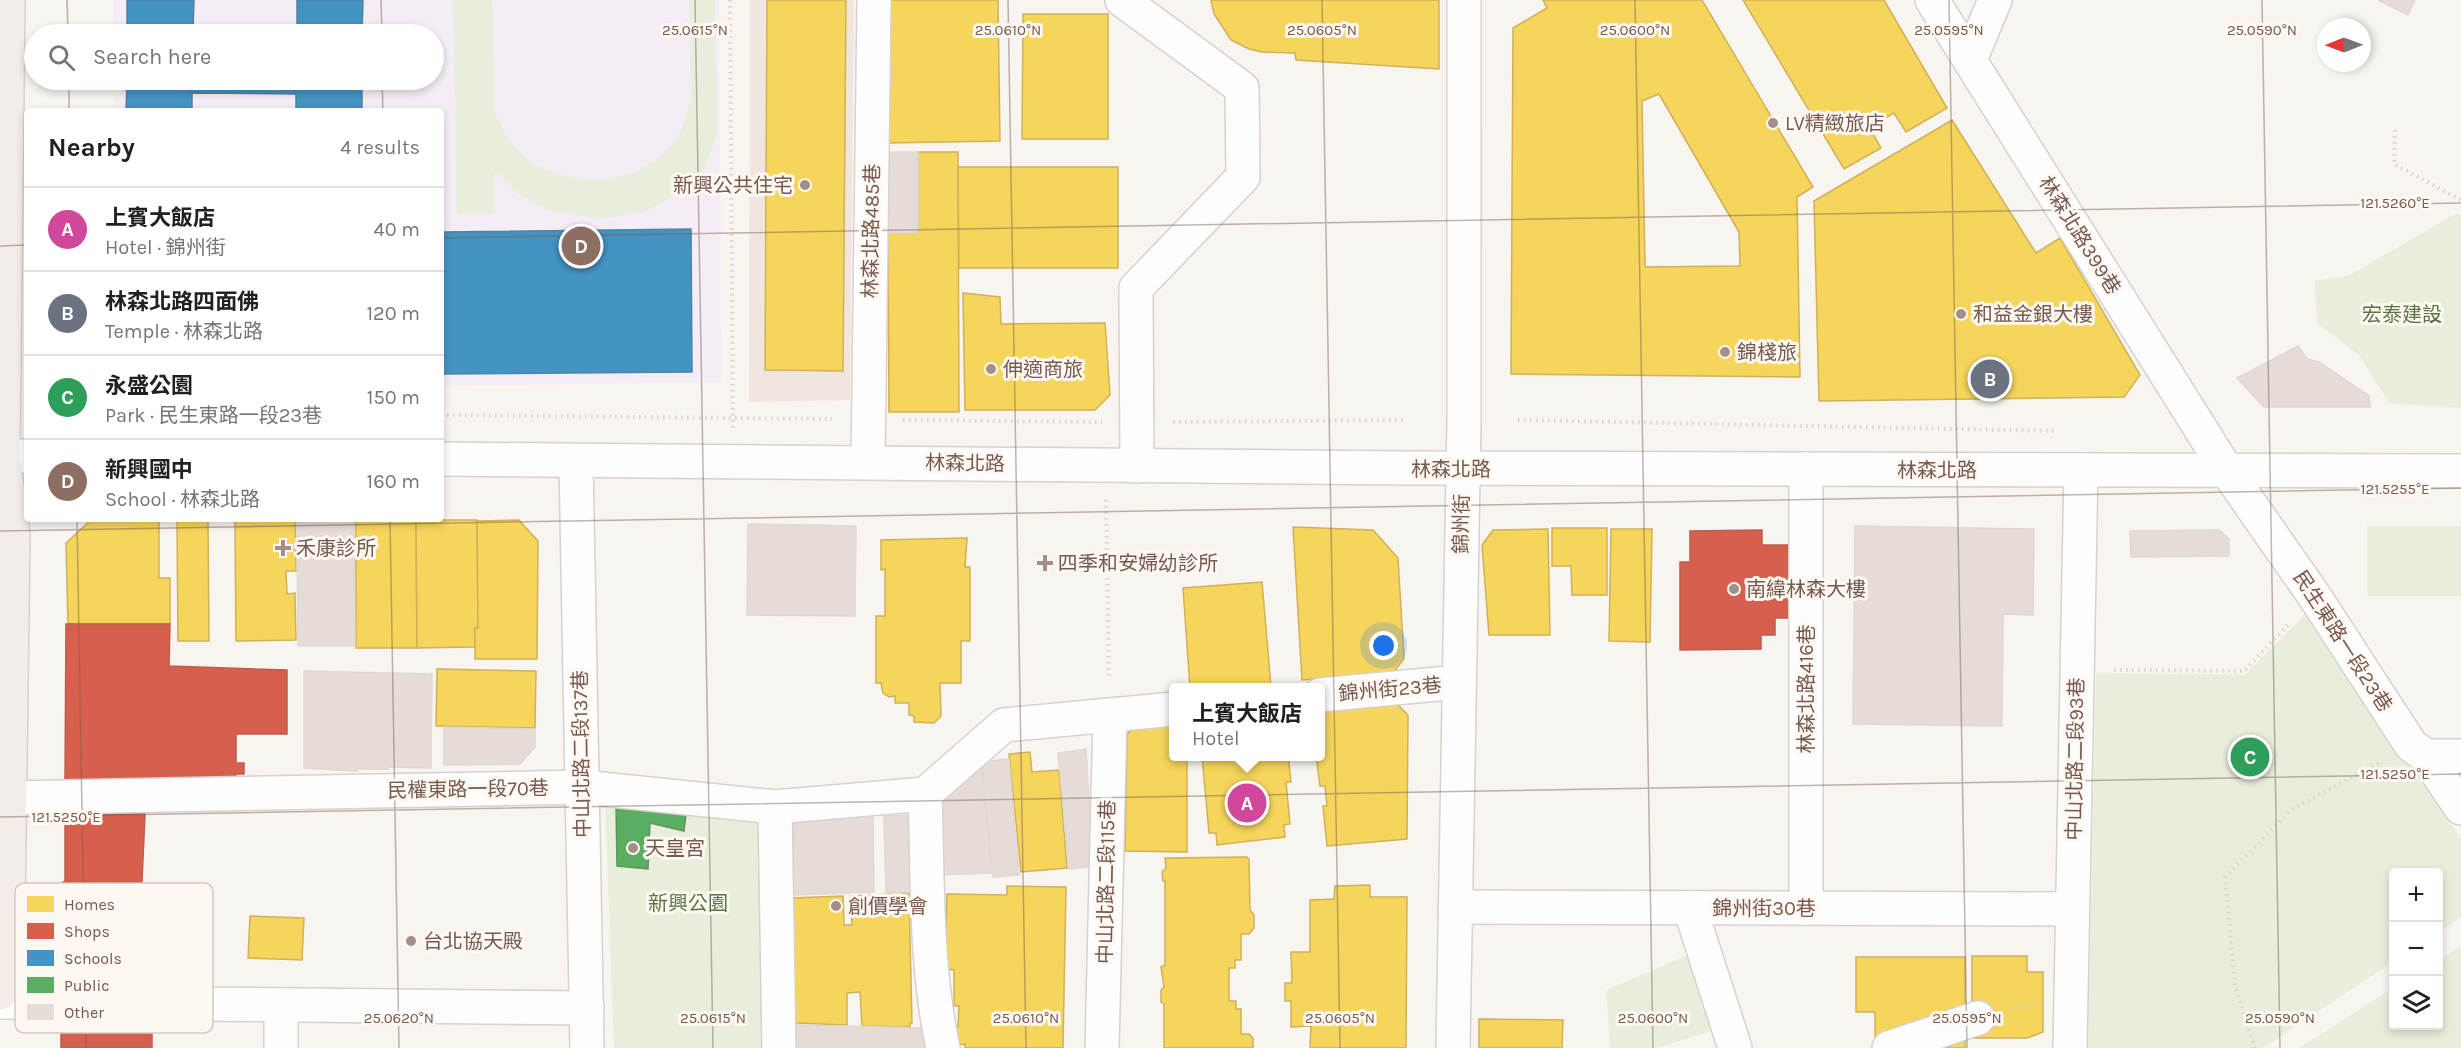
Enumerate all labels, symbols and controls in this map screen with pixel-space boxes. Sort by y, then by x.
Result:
north arrow [2317,18,2371,72]
text: 25.0615°N [662,21,728,39]
text: 25.0610°N [975,21,1041,39]
text: 25.0605°N [1287,21,1357,39]
text: 25.0600°N [1600,21,1670,39]
text: 25.0595°N [1914,21,1984,39]
text: 25.0590°N [2227,21,2297,39]
search box [24,24,444,90]
icon: search [45,41,78,74]
text: Search here [93,44,211,70]
place label: LV精緻旅店 [1785,112,1885,135]
marker: LV精緻旅店 [1766,116,1780,130]
text: Nearby [48,132,135,163]
text: 4 results [340,136,420,159]
street label: 林森北路485巷 [859,163,884,299]
street label: 林森北路399巷 [2034,172,2125,299]
place label: 新興公共住宅 [673,174,793,197]
marker: 新興公共住宅 [798,178,812,192]
text: 121.5260°E [2360,194,2430,212]
text: 上賓大飯店 [105,205,215,231]
text: A [61,218,74,241]
text: 40 m [374,218,420,241]
pin: D [562,224,600,268]
text: Hotel · 錦州街 [105,236,226,259]
text: 林森北路四面佛 [105,289,259,315]
text: B [61,302,74,325]
text: 120 m [366,302,420,325]
place label: 和益金銀大樓 [1973,303,2093,326]
park label: 宏泰建設 [2362,303,2442,326]
marker: 和益金銀大樓 [1954,307,1968,321]
text: Temple · 林森北路 [105,320,263,343]
place label: 錦棧旅 [1737,341,1797,364]
marker: 錦棧旅 [1718,345,1732,359]
pin: B [1970,356,2010,401]
place label: 伸適商旅 [1003,358,1083,381]
marker: 伸適商旅 [984,362,998,376]
text: 永盛公園 [105,373,193,399]
text: C [61,386,74,409]
text: 150 m [367,386,420,409]
text: Park · 民生東路一段23巷 [105,404,322,427]
street label: 林森北路 [925,451,1005,476]
text: 新興國中 [105,457,193,483]
street label: 林森北路 [1411,458,1491,481]
street label: 林森北路 [1897,459,1977,482]
text: D [61,470,74,493]
text: 160 m [367,470,420,493]
text: 121.5255°E [2361,480,2429,498]
text: School · 林森北路 [105,488,260,511]
street label: 錦州街 [1449,494,1474,554]
place label: 禾康診所 [296,537,376,560]
marker: 禾康診所 [274,539,292,557]
place label: 四季和安婦幼診所 [1058,552,1218,575]
marker: 四季和安婦幼診所 [1036,554,1054,572]
street label: 民生東路一段23巷 [2288,566,2397,716]
place label: 南緯林森大樓 [1746,578,1866,601]
marker: 南緯林森大樓 [1727,582,1741,596]
street label: 林森北路416巷 [1795,624,1818,754]
your location [1369,631,1398,660]
street label: 中山北路二段137巷 [569,670,594,838]
street label: 錦州街23巷 [1338,674,1443,705]
street label: 中山北路二段93巷 [2063,677,2088,841]
popup [1169,683,1325,761]
text: 上賓大飯店 [1192,701,1302,727]
text: Hotel [1192,727,1240,750]
pin: C [2230,734,2270,780]
text: 121.5250°E [2360,765,2430,783]
street label: 民權東路一段70巷 [387,777,549,802]
pin: A [1228,780,1266,826]
street label: 中山北路二段115巷 [1094,800,1119,964]
text: 121.5250°E [31,808,101,826]
place label: 天皇宮 [645,837,705,860]
marker: 天皇宮 [626,841,640,855]
map controls [2389,868,2443,1030]
button: + [2389,868,2443,922]
legend [15,883,213,1033]
park label: 新興公園 [648,892,728,915]
text: Homes [64,895,115,914]
place label: 創價學會 [848,895,928,918]
street label: 錦州街30巷 [1712,897,1816,920]
marker: 創價學會 [829,899,843,913]
text: Shops [64,922,110,941]
button: − [2389,922,2443,976]
place label: 台北協天殿 [423,930,523,953]
marker: 台北協天殿 [404,934,418,948]
text: Schools [64,949,122,968]
text: Public [64,976,110,995]
button: layers [2389,976,2443,1030]
text: Other [64,1003,104,1022]
text: 25.0620°N [364,1009,434,1027]
text: 25.0615°N [680,1009,746,1027]
text: 25.0610°N [993,1009,1059,1027]
text: 25.0605°N [1305,1009,1375,1027]
text: 25.0600°N [1618,1009,1688,1027]
text: 25.0595°N [1932,1009,2002,1027]
text: 25.0590°N [2245,1009,2315,1027]

